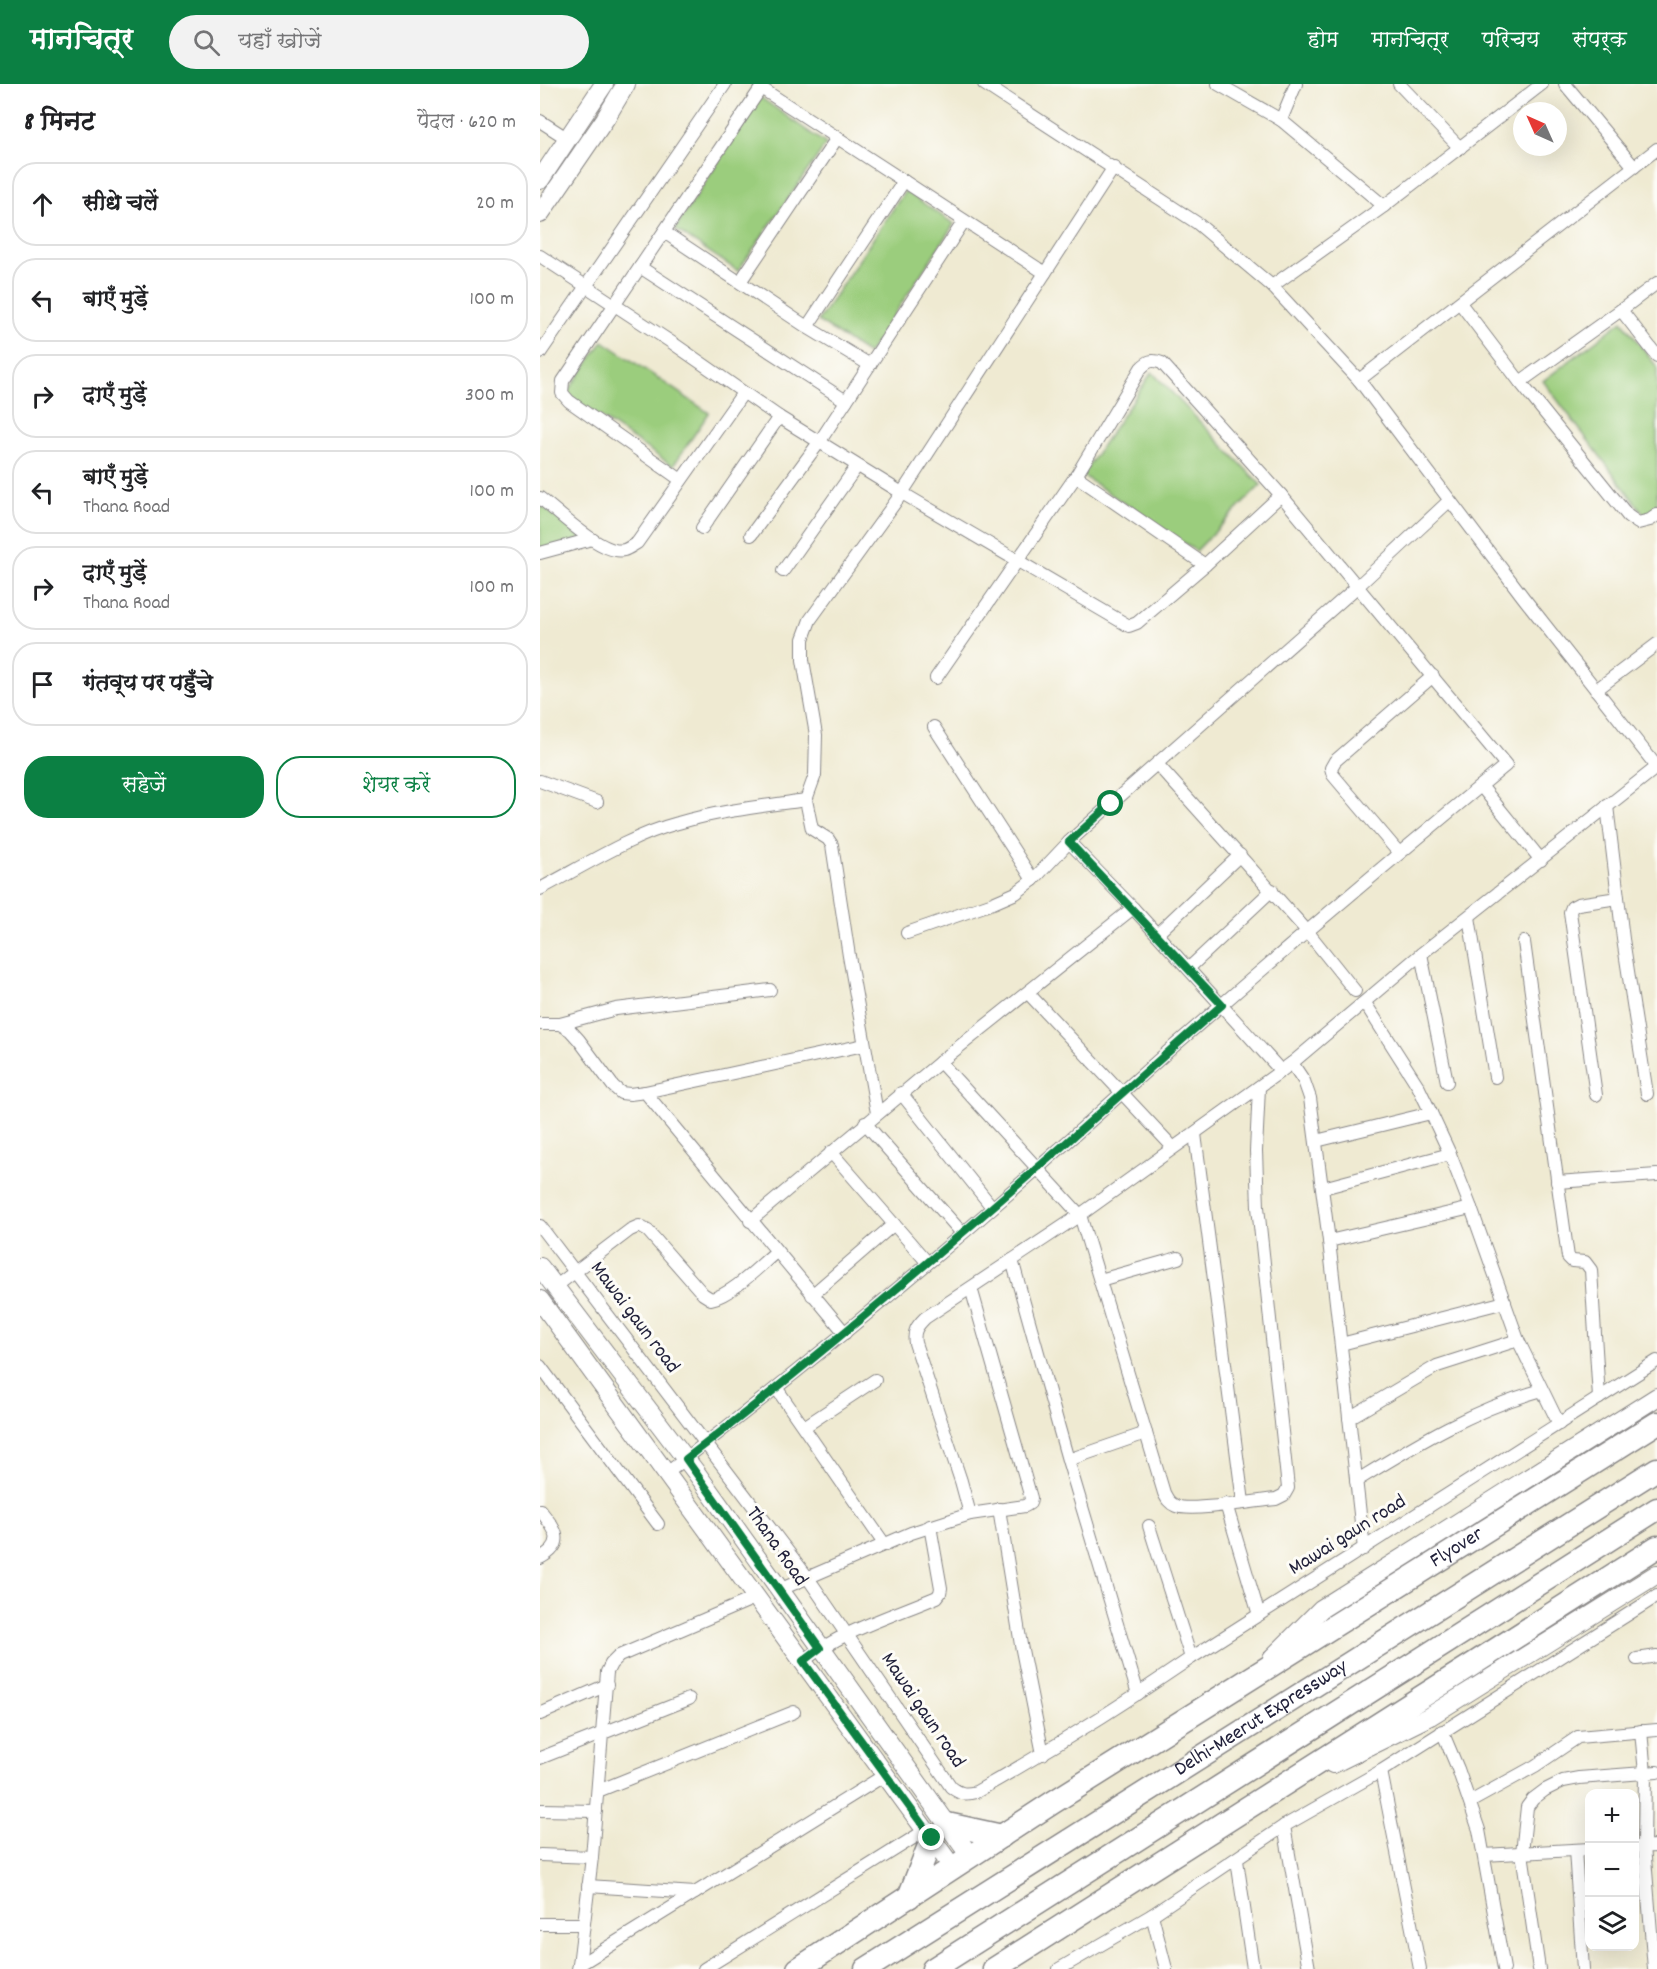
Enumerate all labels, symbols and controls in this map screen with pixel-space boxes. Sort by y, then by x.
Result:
search box [169,15,589,69]
text: मानचित्र [30,22,133,62]
icon: search [190,26,223,59]
text: यहाँ खोजें [238,27,321,58]
text: होम [1307,27,1338,57]
text: मानचित्र [1371,27,1449,57]
text: परिचय [1482,27,1539,57]
text: संपर्क [1572,27,1627,57]
north arrow [1513,102,1567,156]
text: 8 मिनट [24,105,95,142]
text: पैदल · 620 m [417,109,516,137]
icon: ahead [26,188,59,221]
text: सीधे चलें [83,189,158,220]
text: 20 m [476,190,514,218]
icon: left [26,284,59,317]
text: बाएँ मुड़ें [83,285,148,316]
text: 100 m [470,286,514,314]
icon: right [26,380,59,413]
text: दाएँ मुड़ें [83,381,147,412]
text: 300 m [465,382,514,410]
text: बाएँ मुड़ें [83,463,148,494]
icon: left [26,476,59,509]
text: 100 m [470,478,514,506]
text: Thana Road [83,494,170,522]
text: दाएँ मुड़ें [83,559,147,590]
icon: right [26,572,59,605]
text: 100 m [470,574,514,602]
text: Thana Road [83,590,170,618]
icon: arrive [26,668,59,701]
text: गंतव्य पर पहुँचे [83,669,213,700]
button: सहेजें [24,756,264,818]
button: शेयर करें [276,756,516,818]
route start [1097,790,1123,816]
street label: Mawai gaun road [582,1256,686,1380]
street label: Mawai gaun road [1283,1488,1413,1584]
street label: Thana Road [737,1501,815,1593]
street label: Flyover [1425,1520,1490,1577]
street label: Mawai gaun road [872,1647,972,1775]
street label: Delhi-Meerut Expressway [1169,1653,1354,1785]
map controls [1585,1789,1639,1951]
button: + [1585,1789,1639,1843]
route end [918,1824,944,1850]
button: − [1585,1843,1639,1897]
button: layers [1585,1897,1639,1951]

